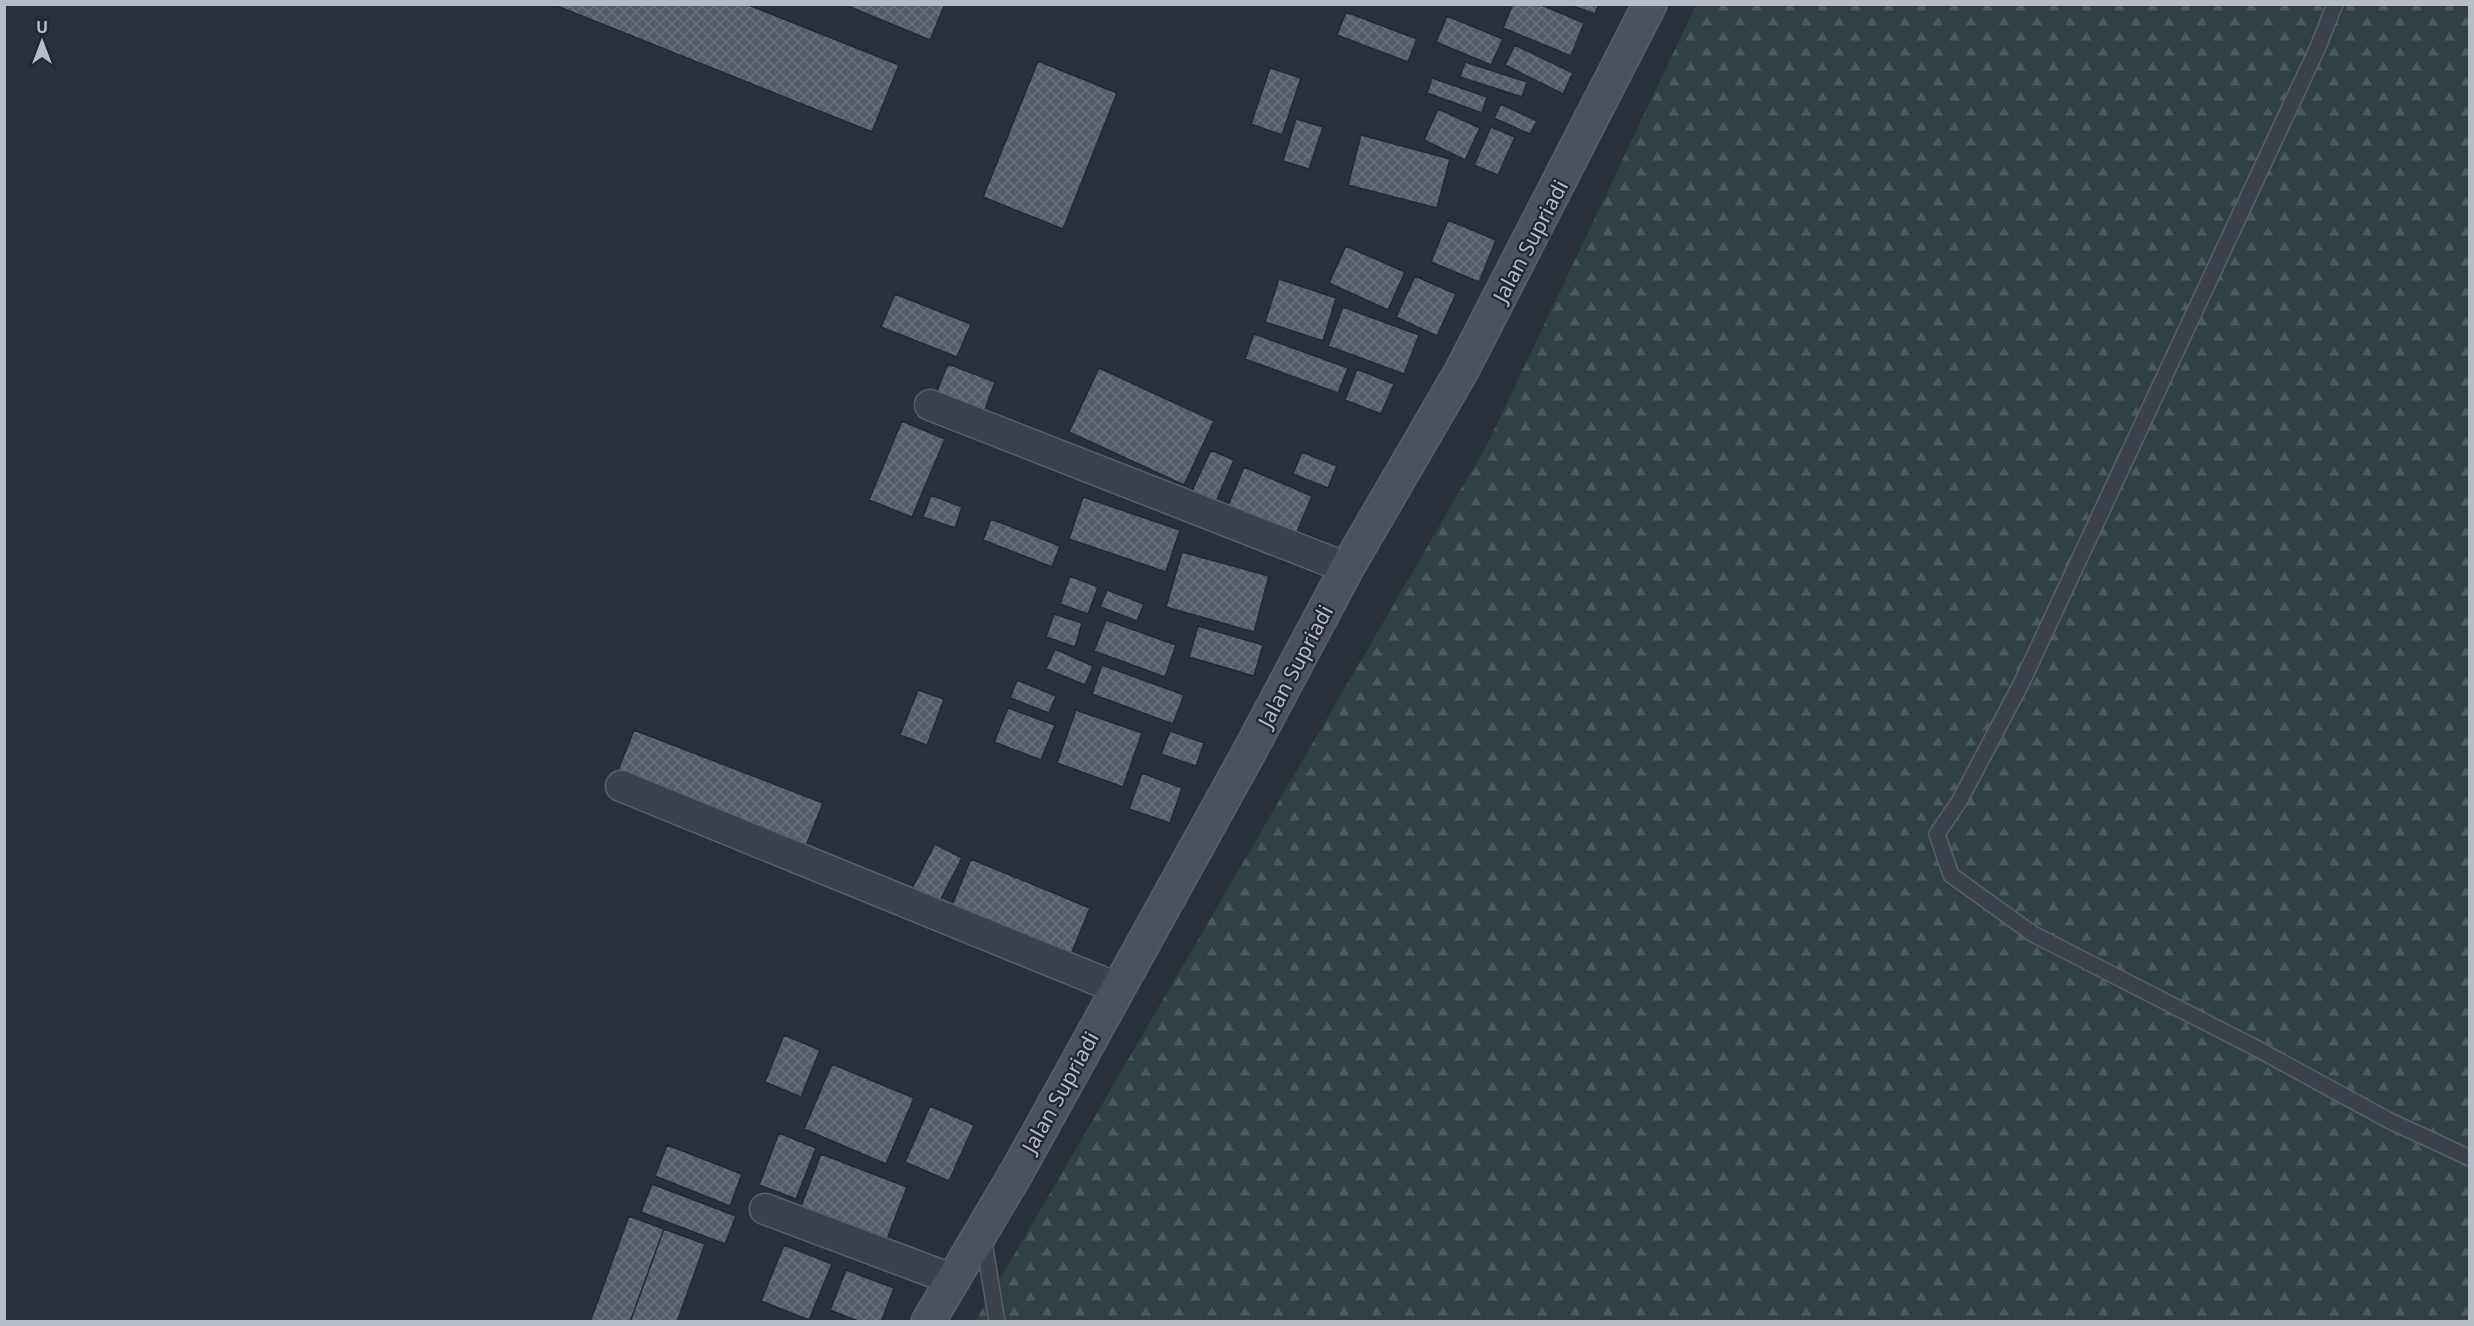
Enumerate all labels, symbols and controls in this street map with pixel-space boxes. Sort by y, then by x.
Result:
north arrow [12,12,72,72]
text: U [36,16,48,38]
street label: Jalan Supriadi [1485,175,1574,309]
street label: Jalan Supriadi [1250,600,1339,734]
street label: Jalan Supriadi [1014,1026,1105,1159]

